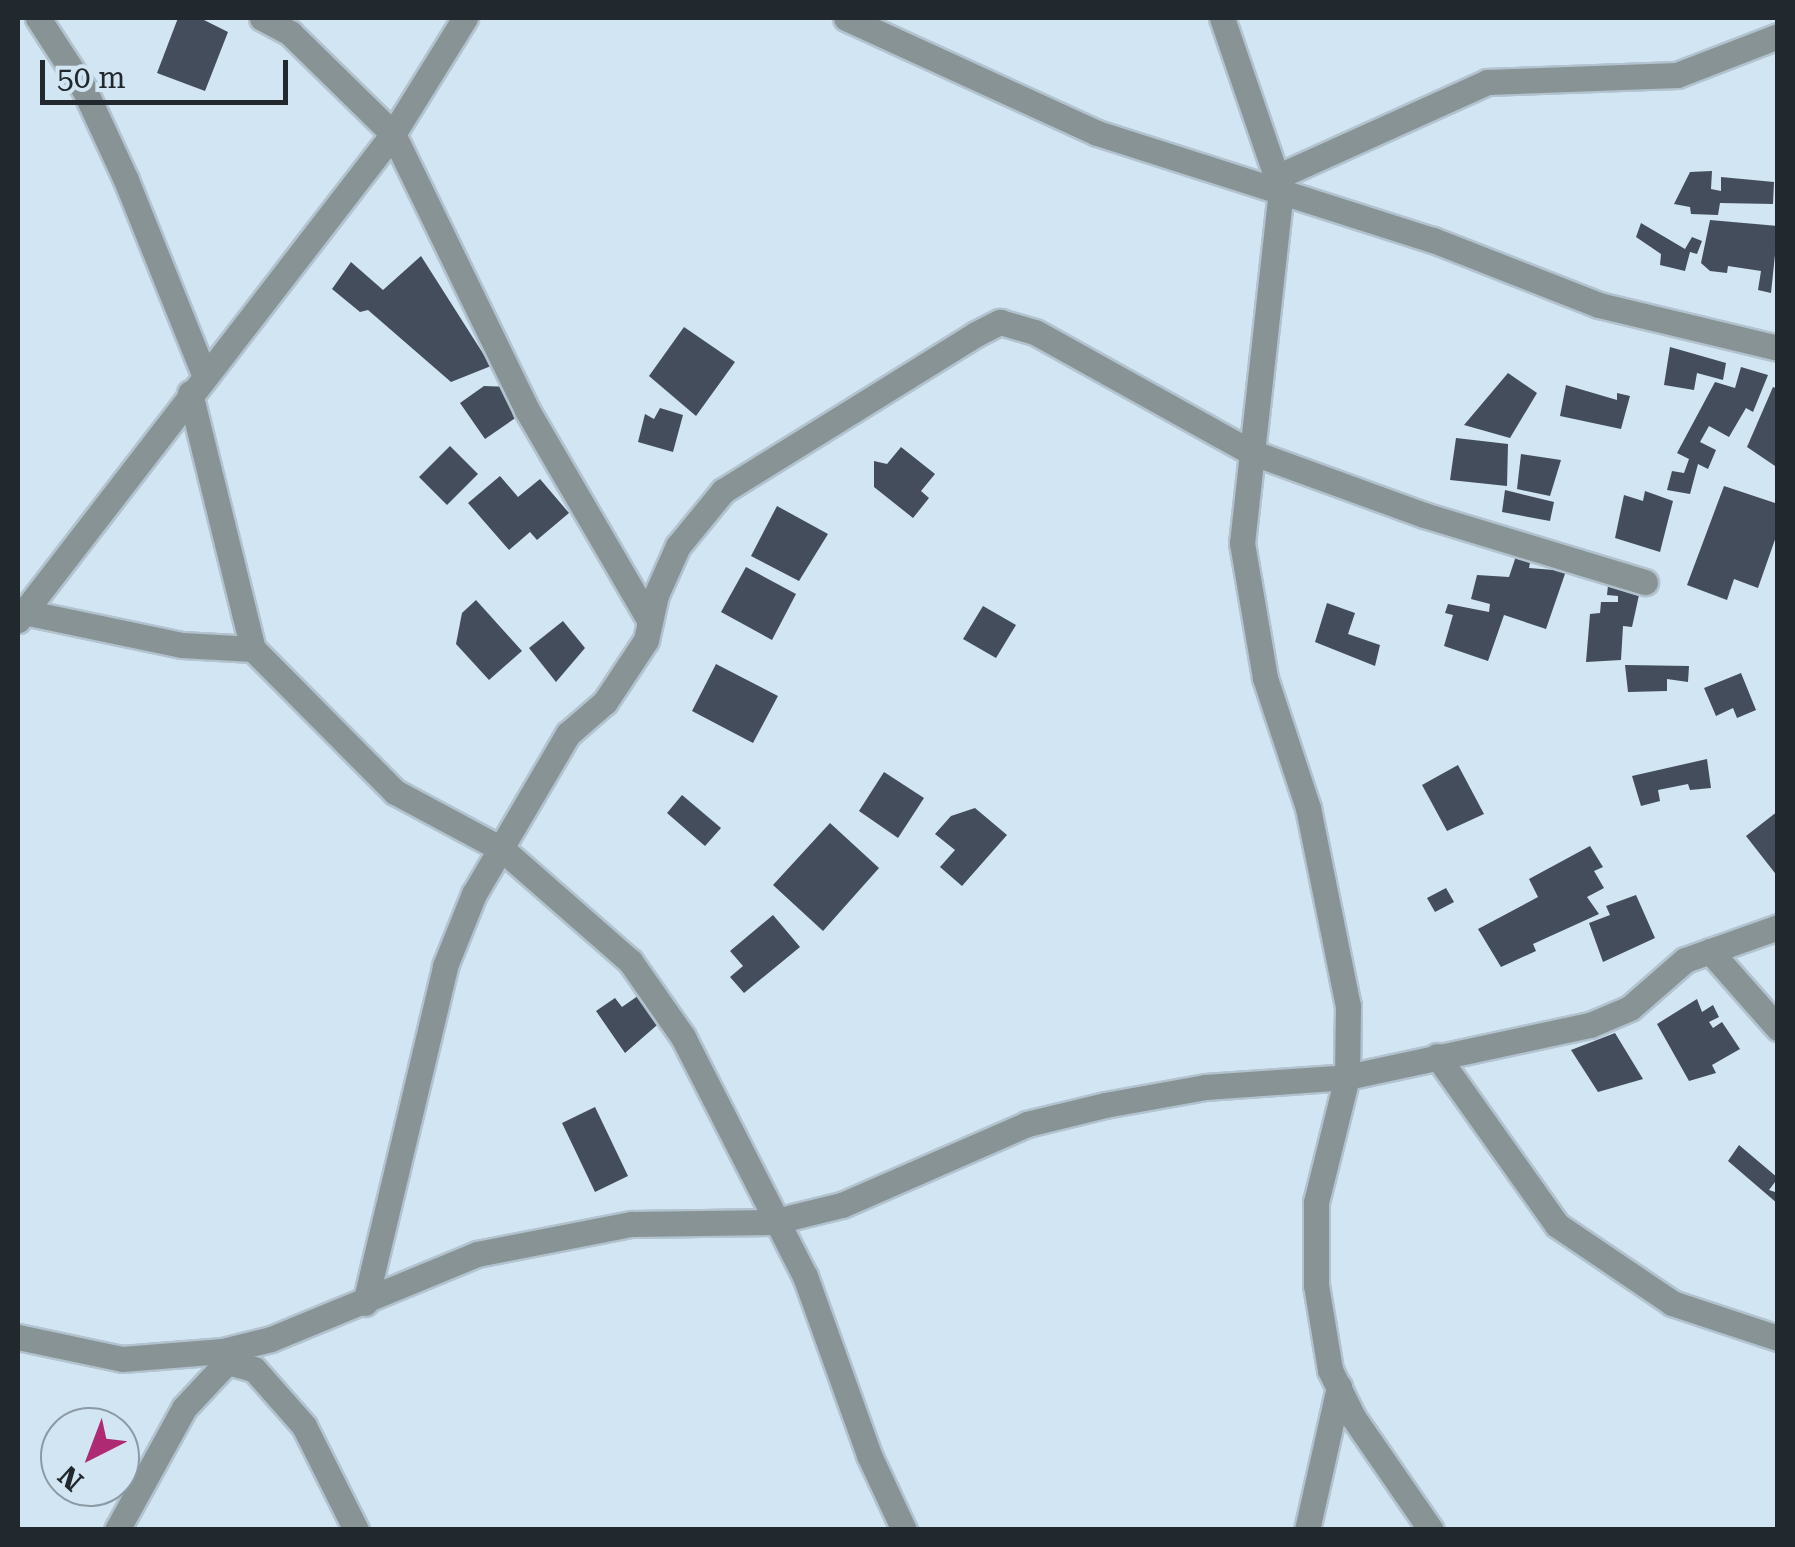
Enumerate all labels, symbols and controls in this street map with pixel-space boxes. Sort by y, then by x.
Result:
scale bar [45,40,292,102]
text: 50 m [57,60,126,95]
north arrow [40,1407,140,1507]
text: N [52,1459,90,1498]

